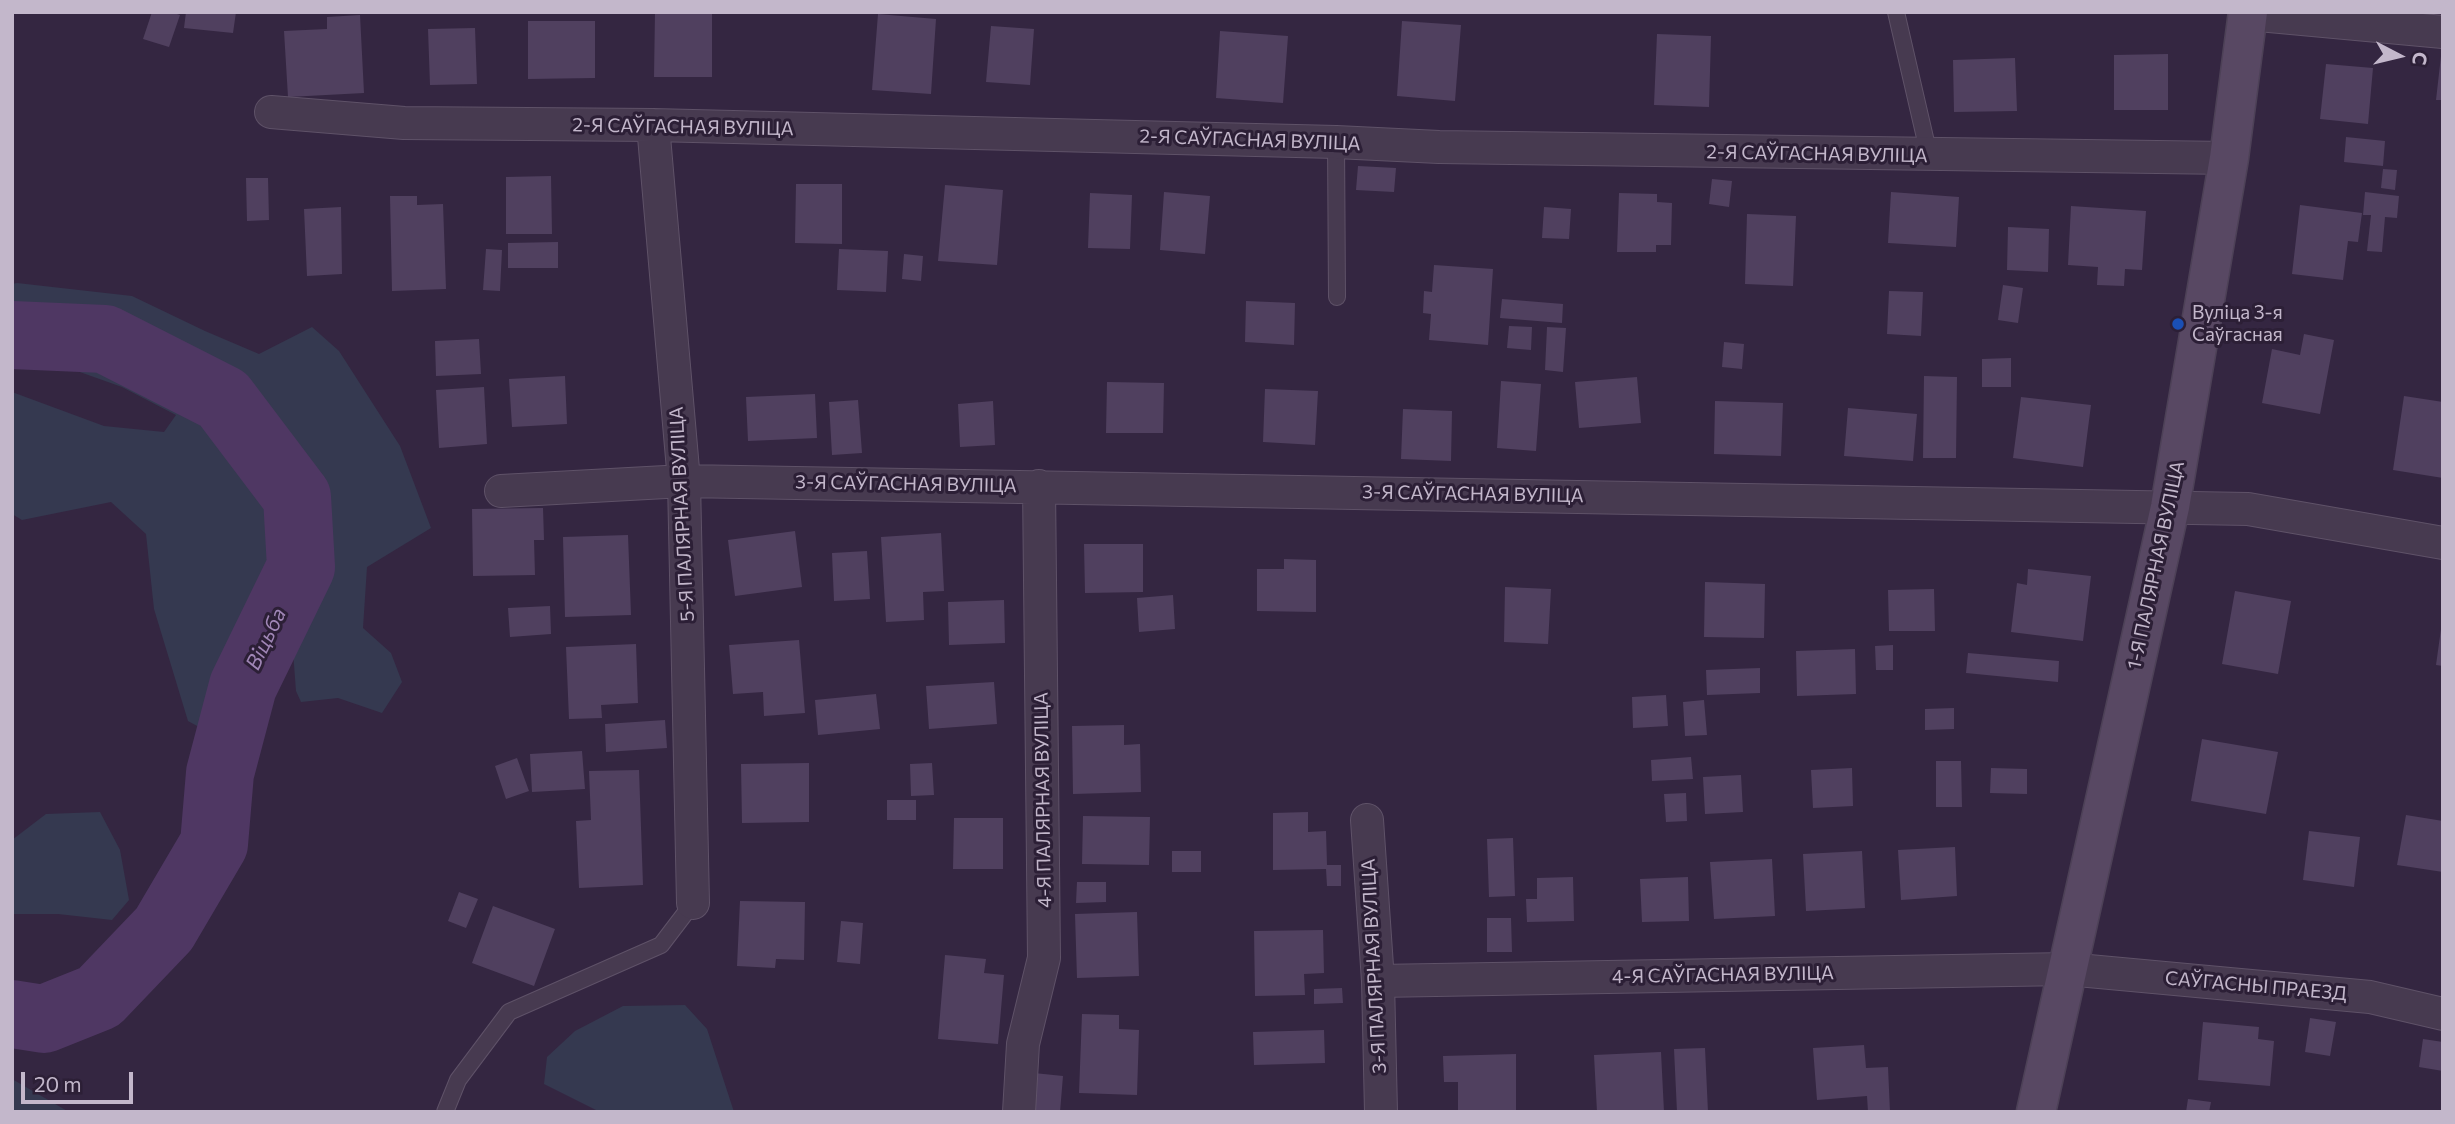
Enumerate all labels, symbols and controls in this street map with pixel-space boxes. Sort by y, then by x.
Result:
north arrow [2364,21,2434,91]
text: С [2408,51,2433,66]
street label: 2-Я САЎГАСНАЯ ВУЛІЦА [572,114,794,140]
street label: 2-Я САЎГАСНАЯ ВУЛІЦА [1139,125,1361,155]
street label: 2-Я САЎГАСНАЯ ВУЛІЦА [1706,141,1928,167]
place label: Вуліца 3-я Саўгасная [2192,302,2283,346]
marker: Вуліца 3-я Саўгасная [2170,316,2186,332]
street label: 5-Я ПАЛЯРНАЯ ВУЛІЦА [665,406,699,622]
street label: 1-Я ПАЛЯРНАЯ ВУЛІЦА [2123,459,2189,671]
street label: 3-Я САЎГАСНАЯ ВУЛІЦА [795,471,1017,497]
street label: 3-Я САЎГАСНАЯ ВУЛІЦА [1362,481,1584,507]
water label: Віцьба [240,604,292,674]
street label: 4-Я ПАЛЯРНАЯ ВУЛІЦА [1030,692,1056,908]
street label: 3-Я ПАЛЯРНАЯ ВУЛІЦА [1357,858,1391,1074]
street label: 4-Я САЎГАСНАЯ ВУЛІЦА [1612,962,1834,988]
street label: САЎГАСНЫ ПРАЕЗД [2164,967,2348,1005]
scale bar [24,1058,136,1102]
text: 20 m [34,1071,82,1096]

